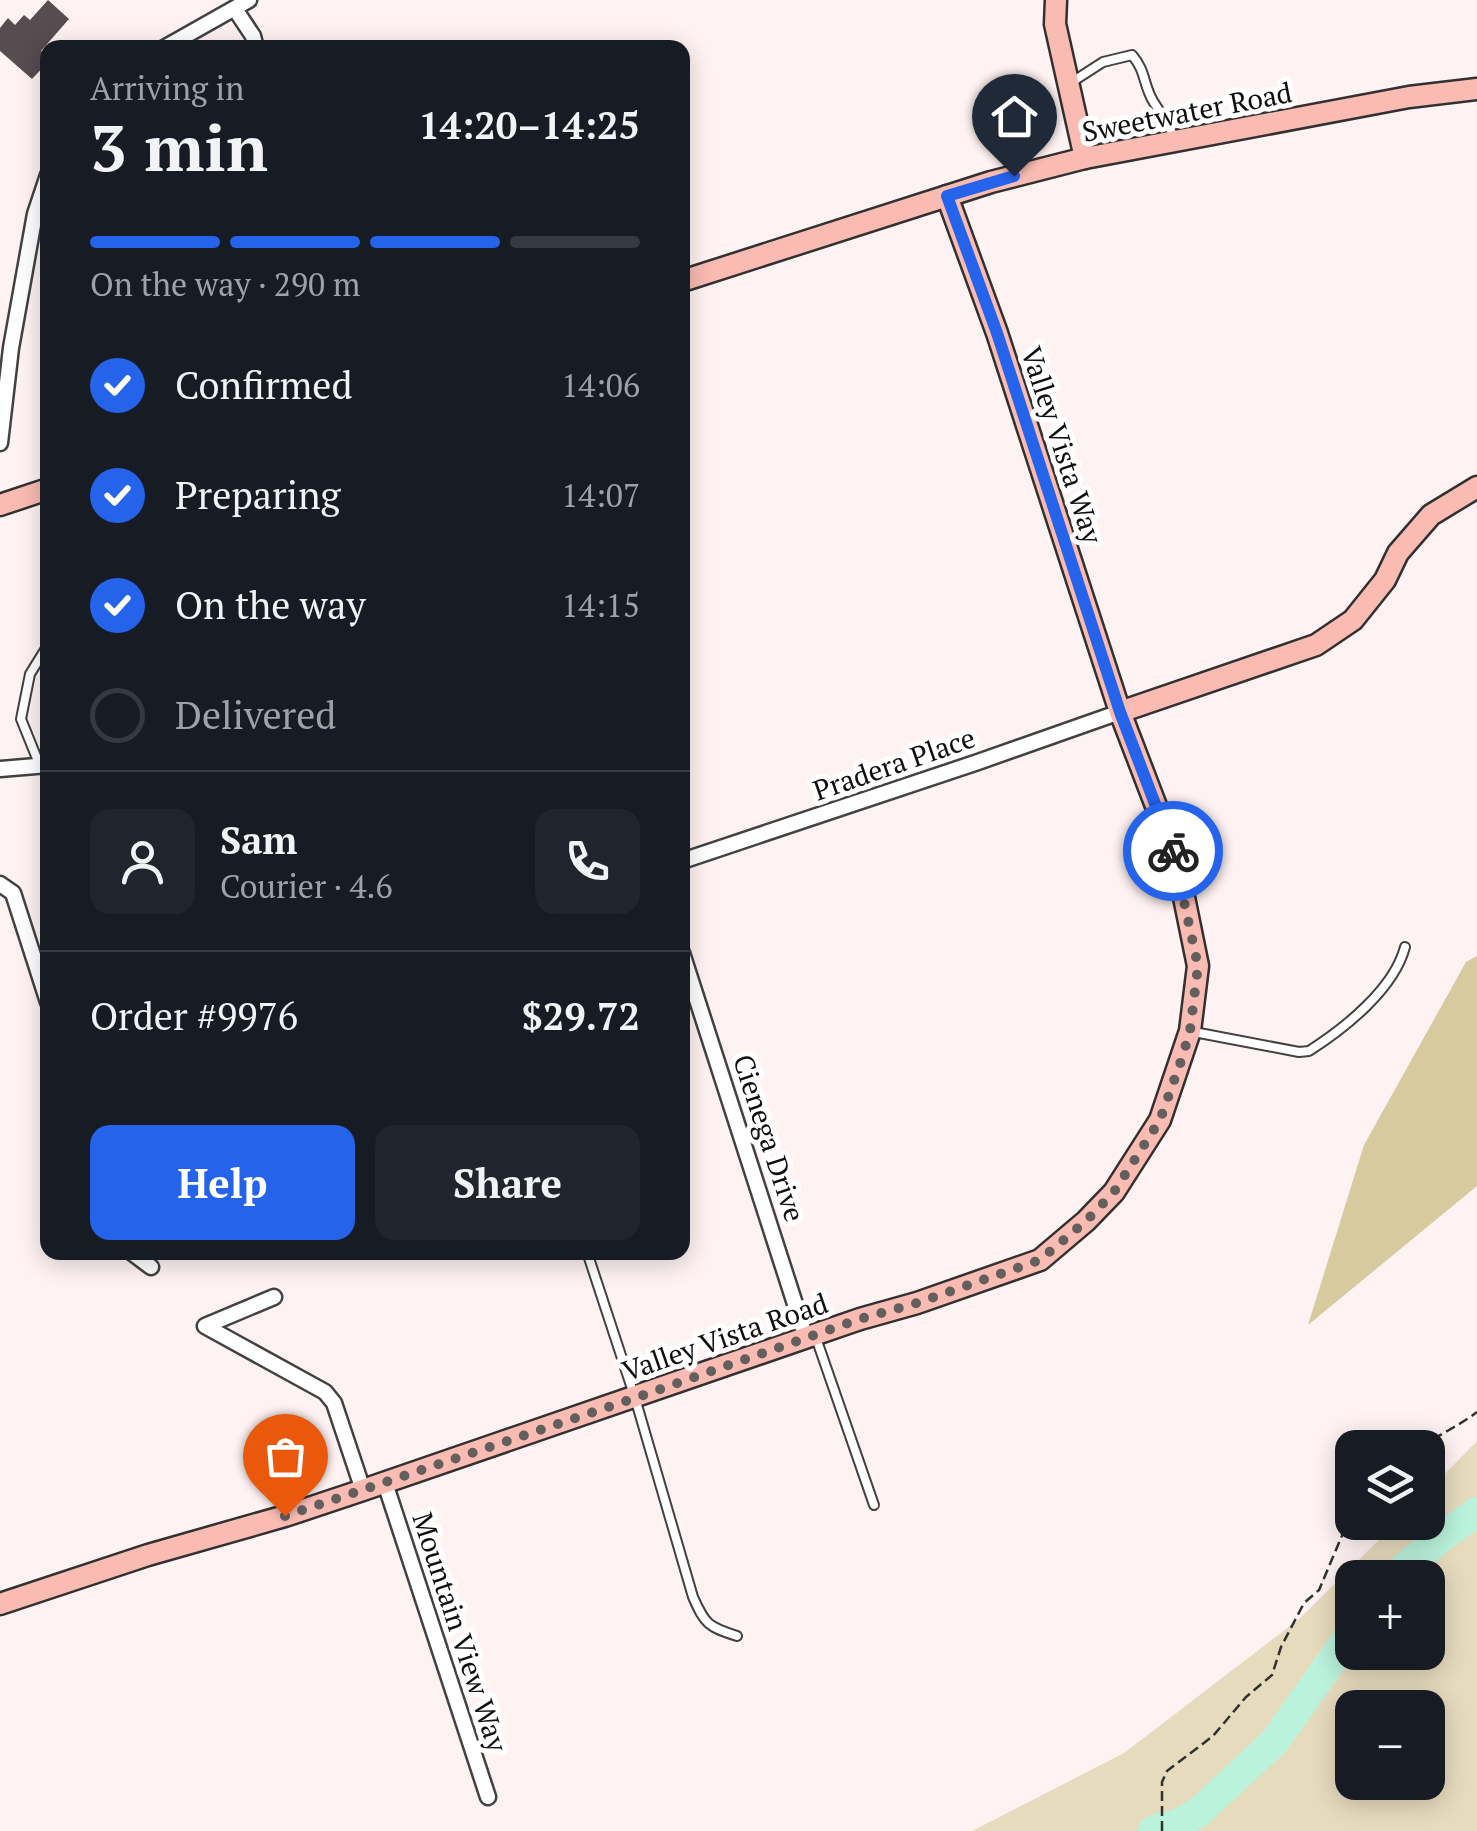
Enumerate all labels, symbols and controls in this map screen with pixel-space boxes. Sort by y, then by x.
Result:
text: Arriving in [90,67,244,109]
street label: Sweetwater Road [1079,73,1295,150]
pin [972,74,1057,177]
icon: home [987,89,1042,144]
text: 14:20–14:25 [418,100,640,150]
text: 3 min [90,103,268,190]
text: On the way · 290 m [90,263,360,305]
street label: Valley Vista Way [1013,342,1112,549]
icon: check [90,358,145,413]
text: Confirmed [175,360,353,410]
text: 14:06 [561,364,640,406]
icon: check [90,468,145,523]
text: Preparing [175,470,341,520]
text: 14:07 [561,474,640,516]
icon: check [90,578,145,633]
text: On the way [175,580,366,630]
text: 14:15 [561,584,640,626]
text: Delivered [175,690,336,740]
street label: Pradera Place [808,719,980,808]
courier [1123,801,1223,901]
button: person [90,809,195,914]
button: phone [535,809,640,914]
text: Sam [220,815,297,865]
icon: bike [1146,824,1201,879]
text: Courier · 4.6 [220,865,392,907]
text: Order #9976 [90,991,298,1041]
text: $29.72 [521,991,640,1041]
street label: Cienega Drive [725,1050,814,1226]
button: Help [90,1125,355,1240]
button: Share [375,1125,640,1240]
street label: Valley Vista Road [617,1284,833,1389]
pin [243,1414,328,1517]
icon: bag [258,1429,313,1484]
map controls [1335,1430,1445,1800]
button: layers [1335,1430,1445,1540]
street label: Mountain View Way [404,1507,517,1757]
button: + [1335,1560,1445,1670]
button: − [1335,1690,1445,1800]

